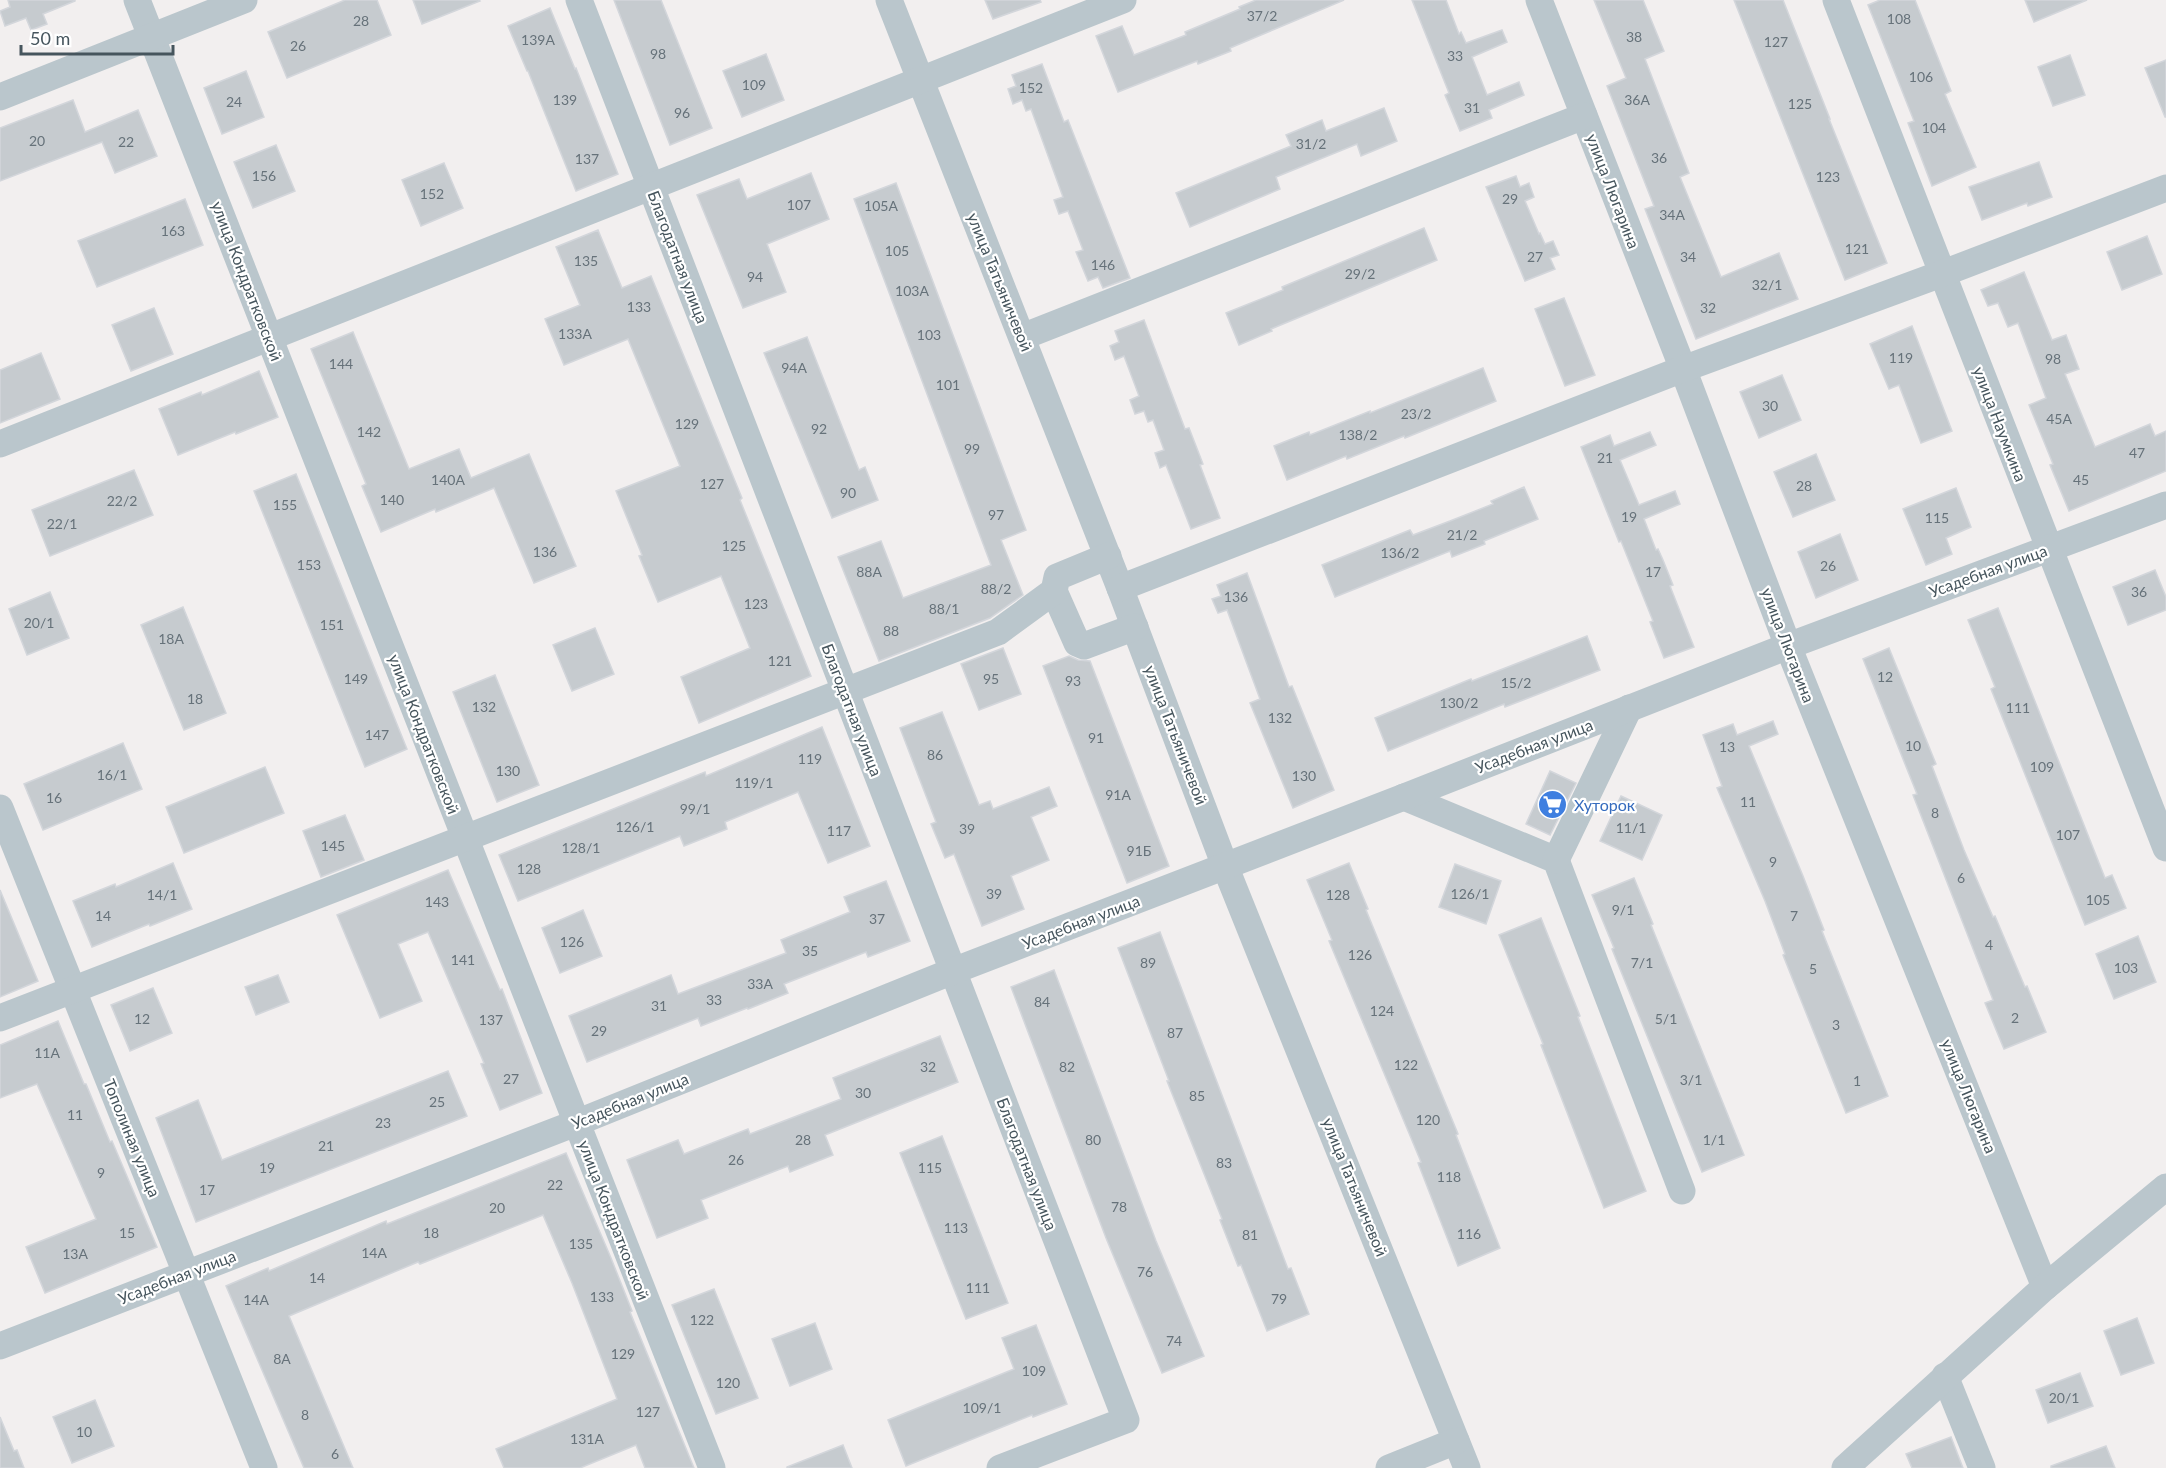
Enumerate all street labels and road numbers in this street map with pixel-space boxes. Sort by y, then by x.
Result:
street label: улица Люгарина [1583,131,1644,251]
street label: Благодатная улица [644,188,712,326]
street label: улица Кондратковской [208,198,287,363]
street label: улица Татьяничевой [964,210,1037,354]
street label: улица Наумкина [1970,364,2031,484]
street label: Усадебная улица [1926,540,2050,601]
street label: улица Люгарина [1758,585,1819,705]
street label: Благодатная улица [818,641,886,779]
street label: улица Кондратковской [385,651,464,816]
street label: улица Татьяничевой [1141,662,1212,807]
street label: Усадебная улица [1472,714,1595,777]
street label: Усадебная улица [1019,890,1142,953]
street label: улица Люгарина [1938,1036,2001,1156]
street label: Усадебная улица [569,1068,691,1133]
street label: Тополиная улица [100,1076,165,1200]
street label: Благодатная улица [993,1095,1061,1233]
street label: улица Татьяничевой [1319,1115,1392,1259]
street label: улица Кондратковской [575,1137,654,1302]
street label: Усадебная улица [115,1245,238,1308]

